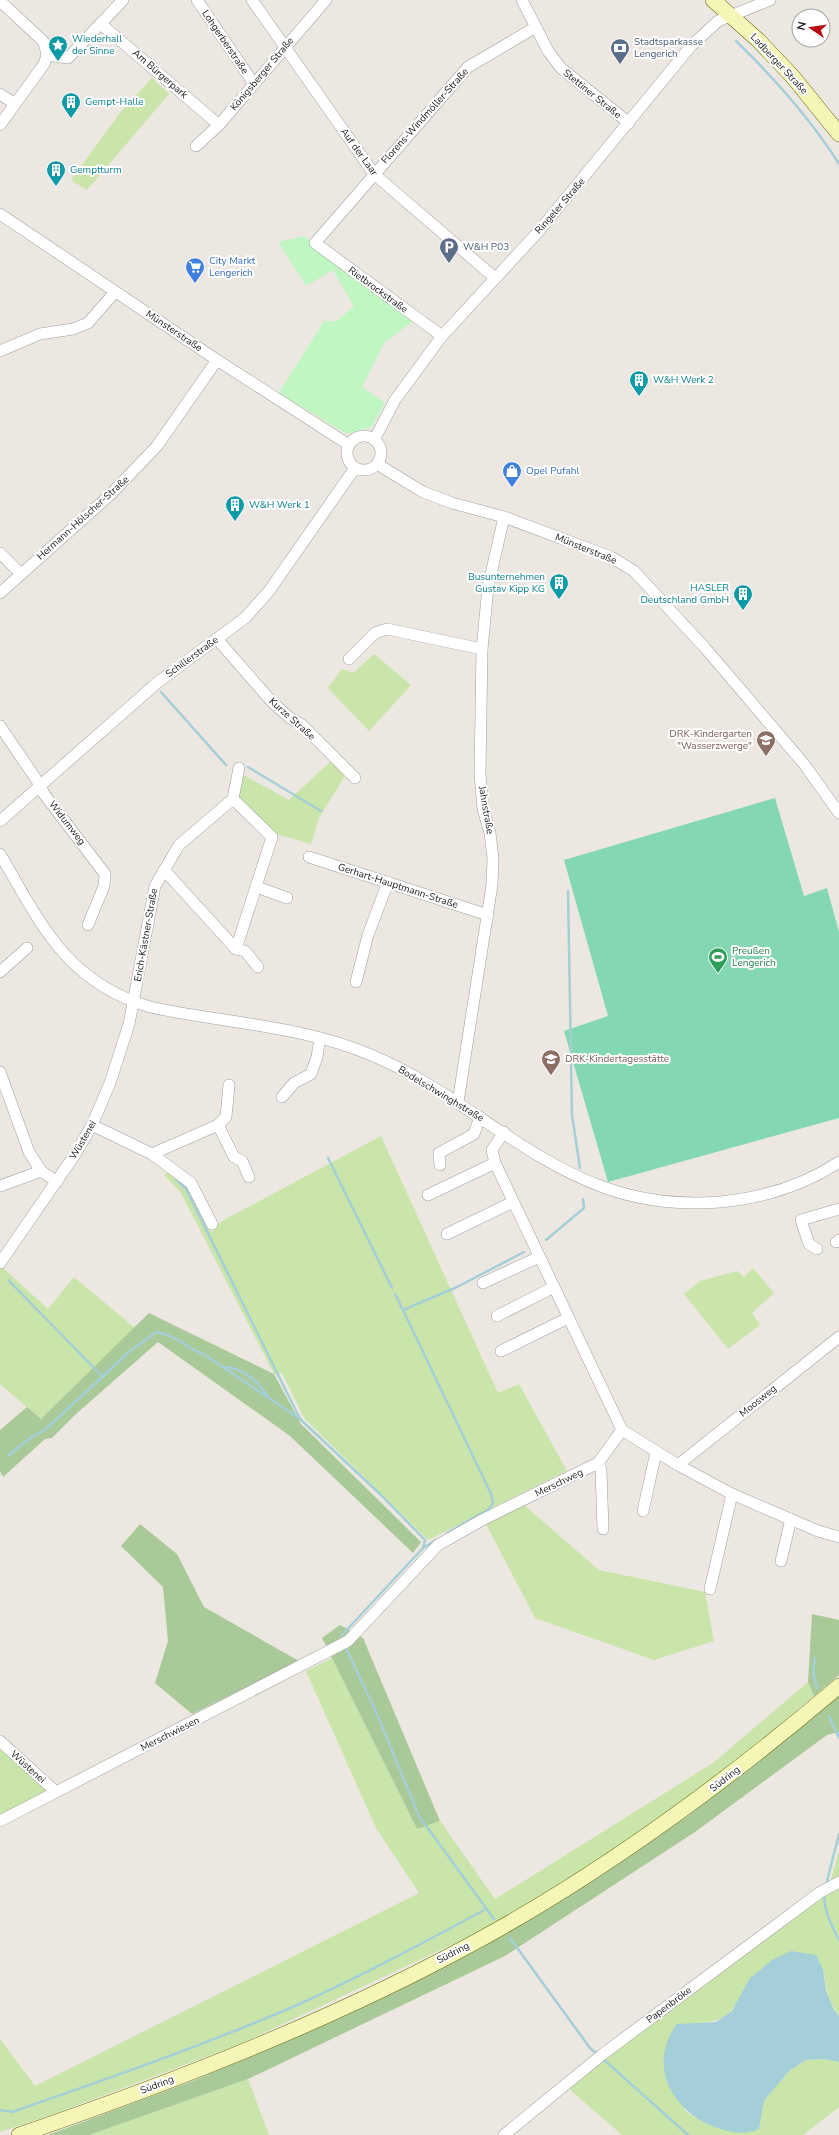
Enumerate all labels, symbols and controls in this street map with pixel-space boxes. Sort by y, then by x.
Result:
street label: Lohgerberstraße [198,7,252,77]
north arrow [791,8,831,48]
text: N [794,20,810,32]
street label: Ladberger Straße [747,31,811,97]
place label: Wiederhall der Sinne [72,32,122,58]
place icon: Wiederhall der Sinne [47,34,69,62]
street label: Königsberger Straße [227,34,297,114]
place label: Stadtsparkasse Lengerich [634,35,703,61]
bank icon: Stadtsparkasse Lengerich [609,37,631,65]
street label: Am Bürgerpark [129,46,191,102]
street label: Florens-Windmöller-Straße [378,65,472,167]
street label: Stettiner Straße [560,66,624,122]
building icon: Gempt-Halle [60,91,82,119]
place label: Gempt-Halle [85,95,144,109]
street label: Auf der Laar [337,125,381,179]
building icon: Gemptturm [45,159,67,187]
place label: Gemptturm [70,163,122,177]
street label: Ringeler Straße [532,175,588,237]
parking icon: W&H P03 [438,236,460,264]
place label: W&H P03 [463,240,509,254]
place label: City Markt Lengerich [209,254,256,280]
supermarket icon: City Markt Lengerich [184,256,206,284]
street label: Rietbrockstraße [345,264,411,316]
street label: Münsterstraße [143,307,205,355]
building icon: W&H Werk 2 [628,369,650,397]
place label: W&H Werk 2 [653,373,714,387]
shop icon: Opel Pufahl [501,460,523,488]
place label: Opel Pufahl [526,464,579,478]
street label: Hermann-Hölscher-Straße [34,473,132,563]
building icon: W&H Werk 1 [224,494,246,522]
place label: W&H Werk 1 [249,498,310,512]
street label: Münsterstraße [553,530,619,568]
place label: Busunternehmen Gustav Kipp KG [468,570,545,596]
building icon: Busunternehmen Gustav Kipp KG [548,572,570,600]
place label: HASLER Deutschland GmbH [640,581,729,607]
building icon: HASLER Deutschland GmbH [732,583,754,611]
street label: Schillerstraße [163,633,221,681]
street label: Kurze Straße [266,694,318,744]
place label: DRK-Kindergarten "Wasserzwerge" [669,727,752,753]
school or university icon: DRK-Kindergarten "Wasserzwerge" [755,729,777,757]
street label: Jahnstraße [475,784,497,835]
street label: Widumweg [45,798,89,848]
street label: Gerhart-Hauptmann-Straße [336,860,460,912]
street label: Erich-Kästner-Straße [131,887,161,983]
place label: Preußen Lengerich [732,944,776,970]
sports icon: Preußen Lengerich [707,946,729,974]
school or university icon: DRK-Kindertagesstätte [540,1048,562,1076]
place label: DRK-Kindertagesstätte [565,1052,669,1066]
street label: Bodelschwinghstraße [395,1063,487,1125]
street label: Wüstenei [66,1118,100,1162]
street label: Moosweg [737,1382,780,1420]
street label: Merschweg [533,1465,586,1501]
street label: Merschwiesen [138,1713,202,1755]
street label: Wüstenei [7,1747,49,1787]
street label: Südring [707,1763,743,1795]
street label: Südring [434,1939,472,1967]
street label: Papenbröke [643,1983,695,2027]
street label: Südring [138,2072,176,2098]

